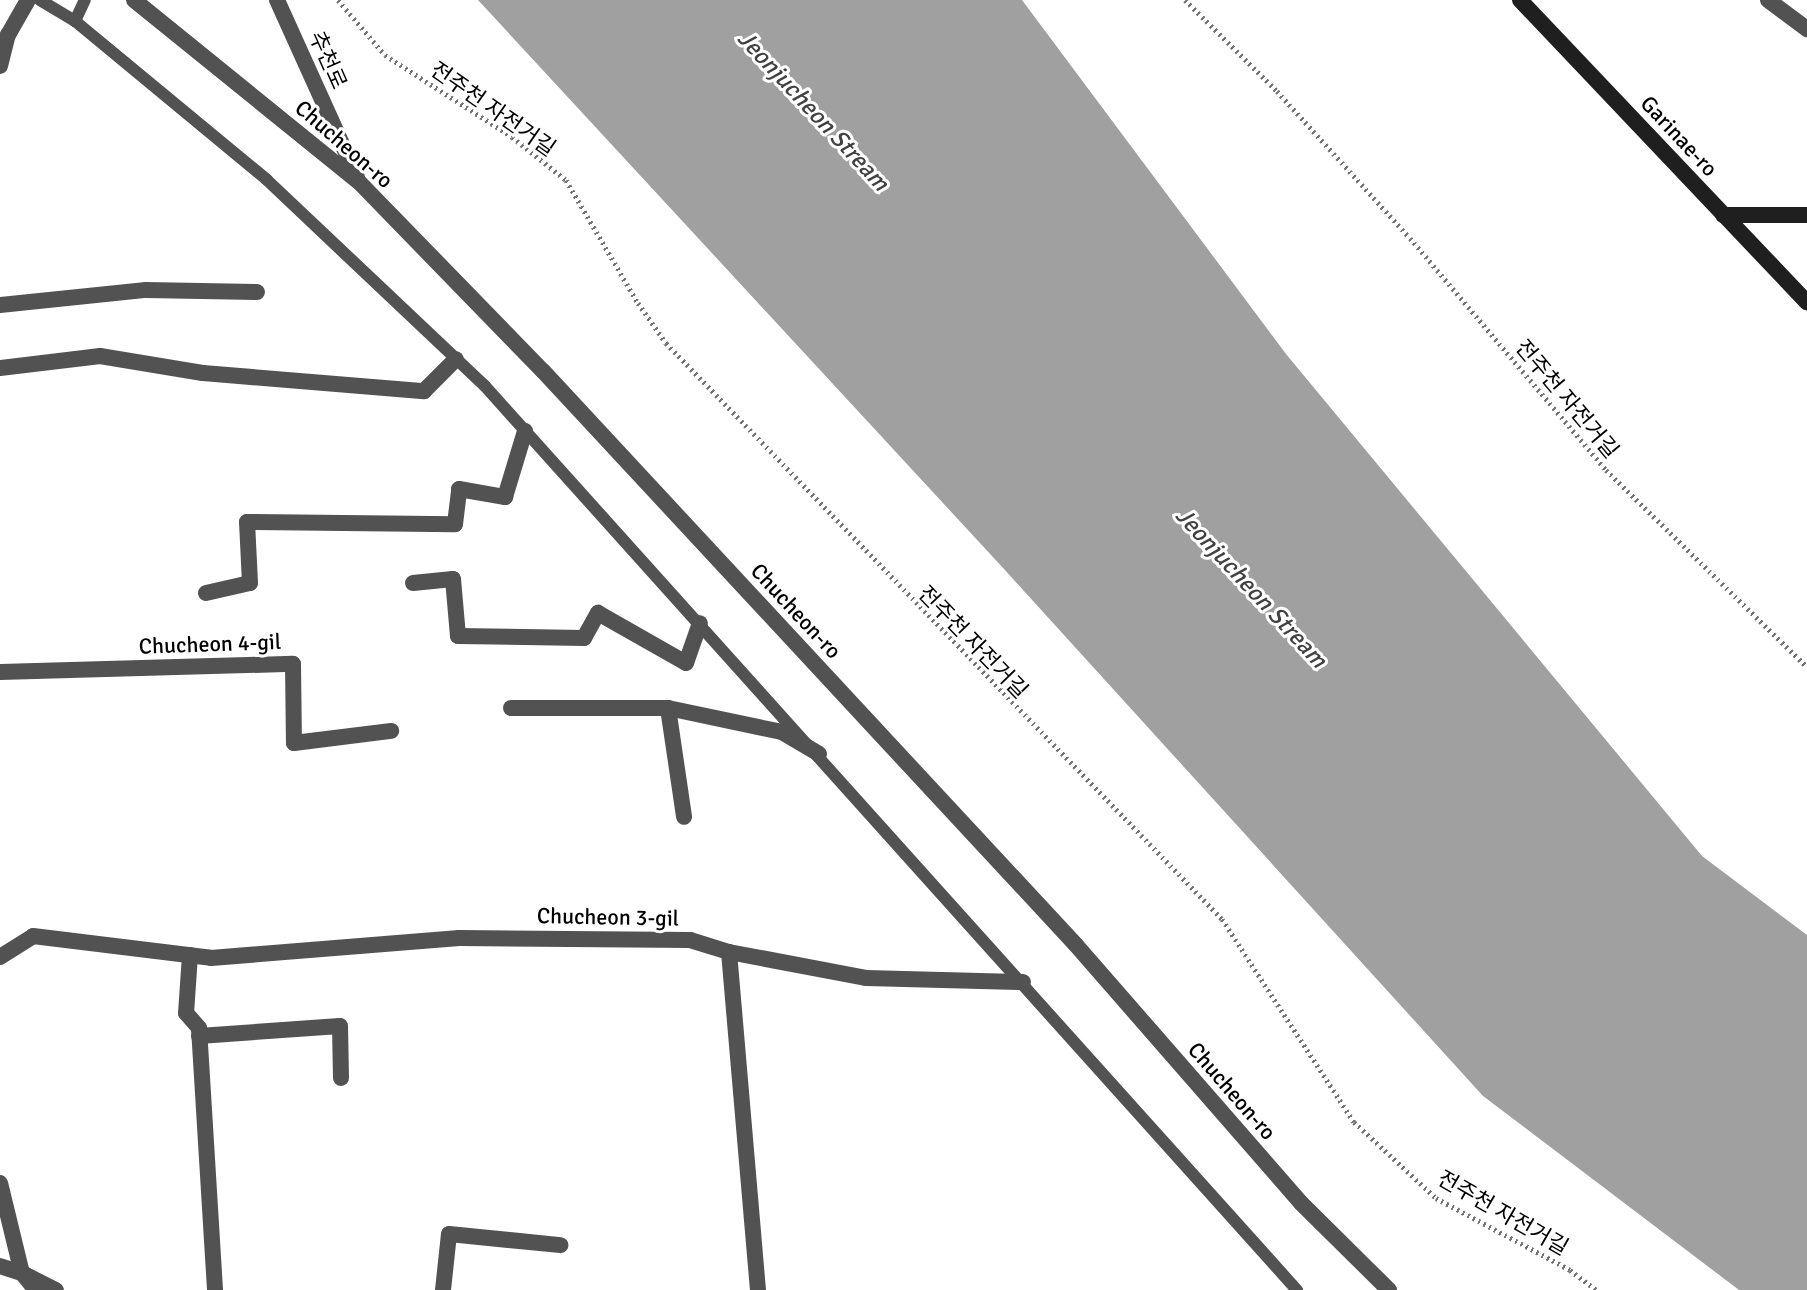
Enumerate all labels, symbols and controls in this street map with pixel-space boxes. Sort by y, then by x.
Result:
water label: Jeonjucheon Stream [731,25,895,197]
street label: 추천로 [304,27,352,93]
street label: 전주천 자전거길 [425,56,561,162]
street label: Garinae-ro [1635,90,1723,182]
street label: Chucheon-ro [290,94,398,194]
street label: 전주천 자전거길 [1510,334,1624,464]
water label: Jeonjucheon Stream [1169,502,1333,674]
street label: Chucheon-ro [745,558,847,664]
street label: 전주천 자전거길 [913,580,1033,704]
street label: Chucheon 4-gil [138,628,282,660]
street label: Chucheon 3-gil [537,903,679,931]
street label: Chucheon-ro [1182,1037,1282,1145]
street label: 전주천 자전거길 [1433,1165,1573,1261]

